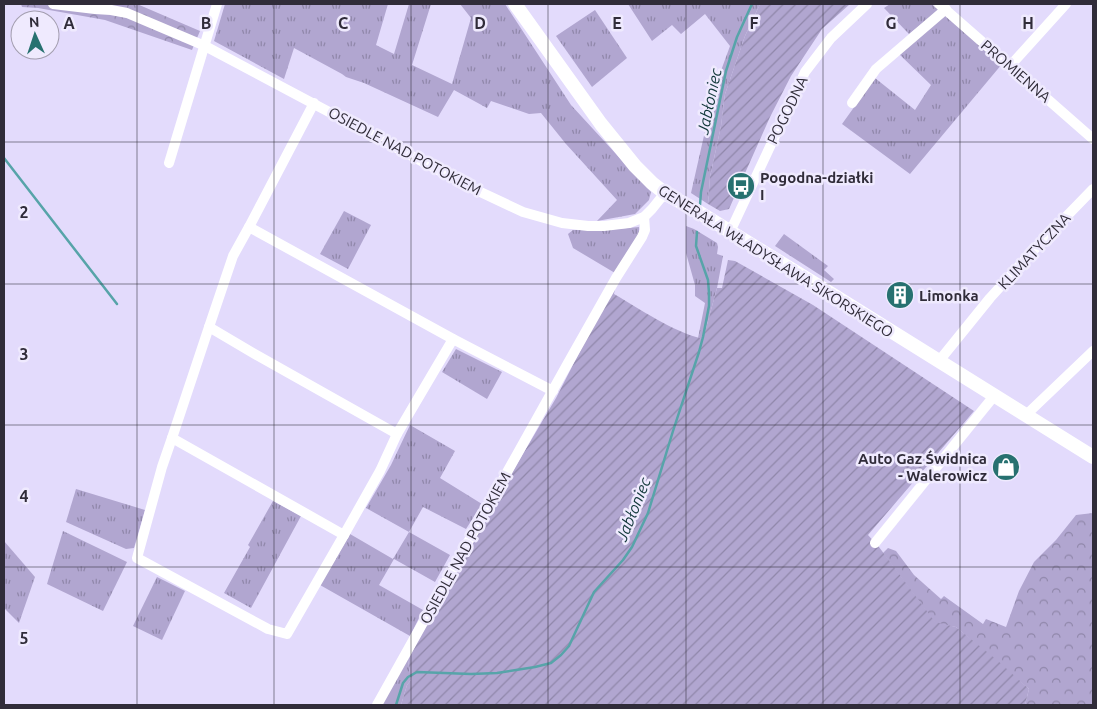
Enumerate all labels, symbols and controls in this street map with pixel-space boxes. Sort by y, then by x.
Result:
north arrow [10,10,60,60]
text: N [29,14,40,30]
text: A [63,14,75,32]
text: B [201,14,211,32]
text: C [338,14,348,32]
text: D [474,14,486,32]
text: E [612,14,622,32]
text: F [750,14,759,32]
text: G [885,14,897,32]
text: H [1022,14,1034,32]
street label: PROMIENNA [978,36,1054,106]
water label: Jabłoniec [693,66,725,136]
street label: POGODNA [763,73,811,147]
street label: OSIEDLE NAD POTOKIEM [326,103,484,199]
place label: Pogodna-działki I [760,169,873,203]
bus stop icon: Pogodna-działki I [726,171,756,201]
street label: GENERAŁA WŁADYSŁAWA SIKORSKIEGO [655,181,897,341]
text: 2 [19,203,29,221]
street label: KLIMATYCZNA [994,209,1074,293]
building icon: Limonka [885,280,915,310]
place label: Limonka [919,287,979,304]
text: 3 [19,345,29,363]
place label: Auto Gaz Świdnica - Walerowicz [858,450,987,484]
shop icon: Auto Gaz Świdnica - Walerowicz [991,452,1021,482]
street label: OSIEDLE NAD POTOKIEM [416,469,514,627]
water label: Jabłoniec [612,474,654,544]
text: 4 [19,487,29,505]
text: 5 [19,629,29,647]

